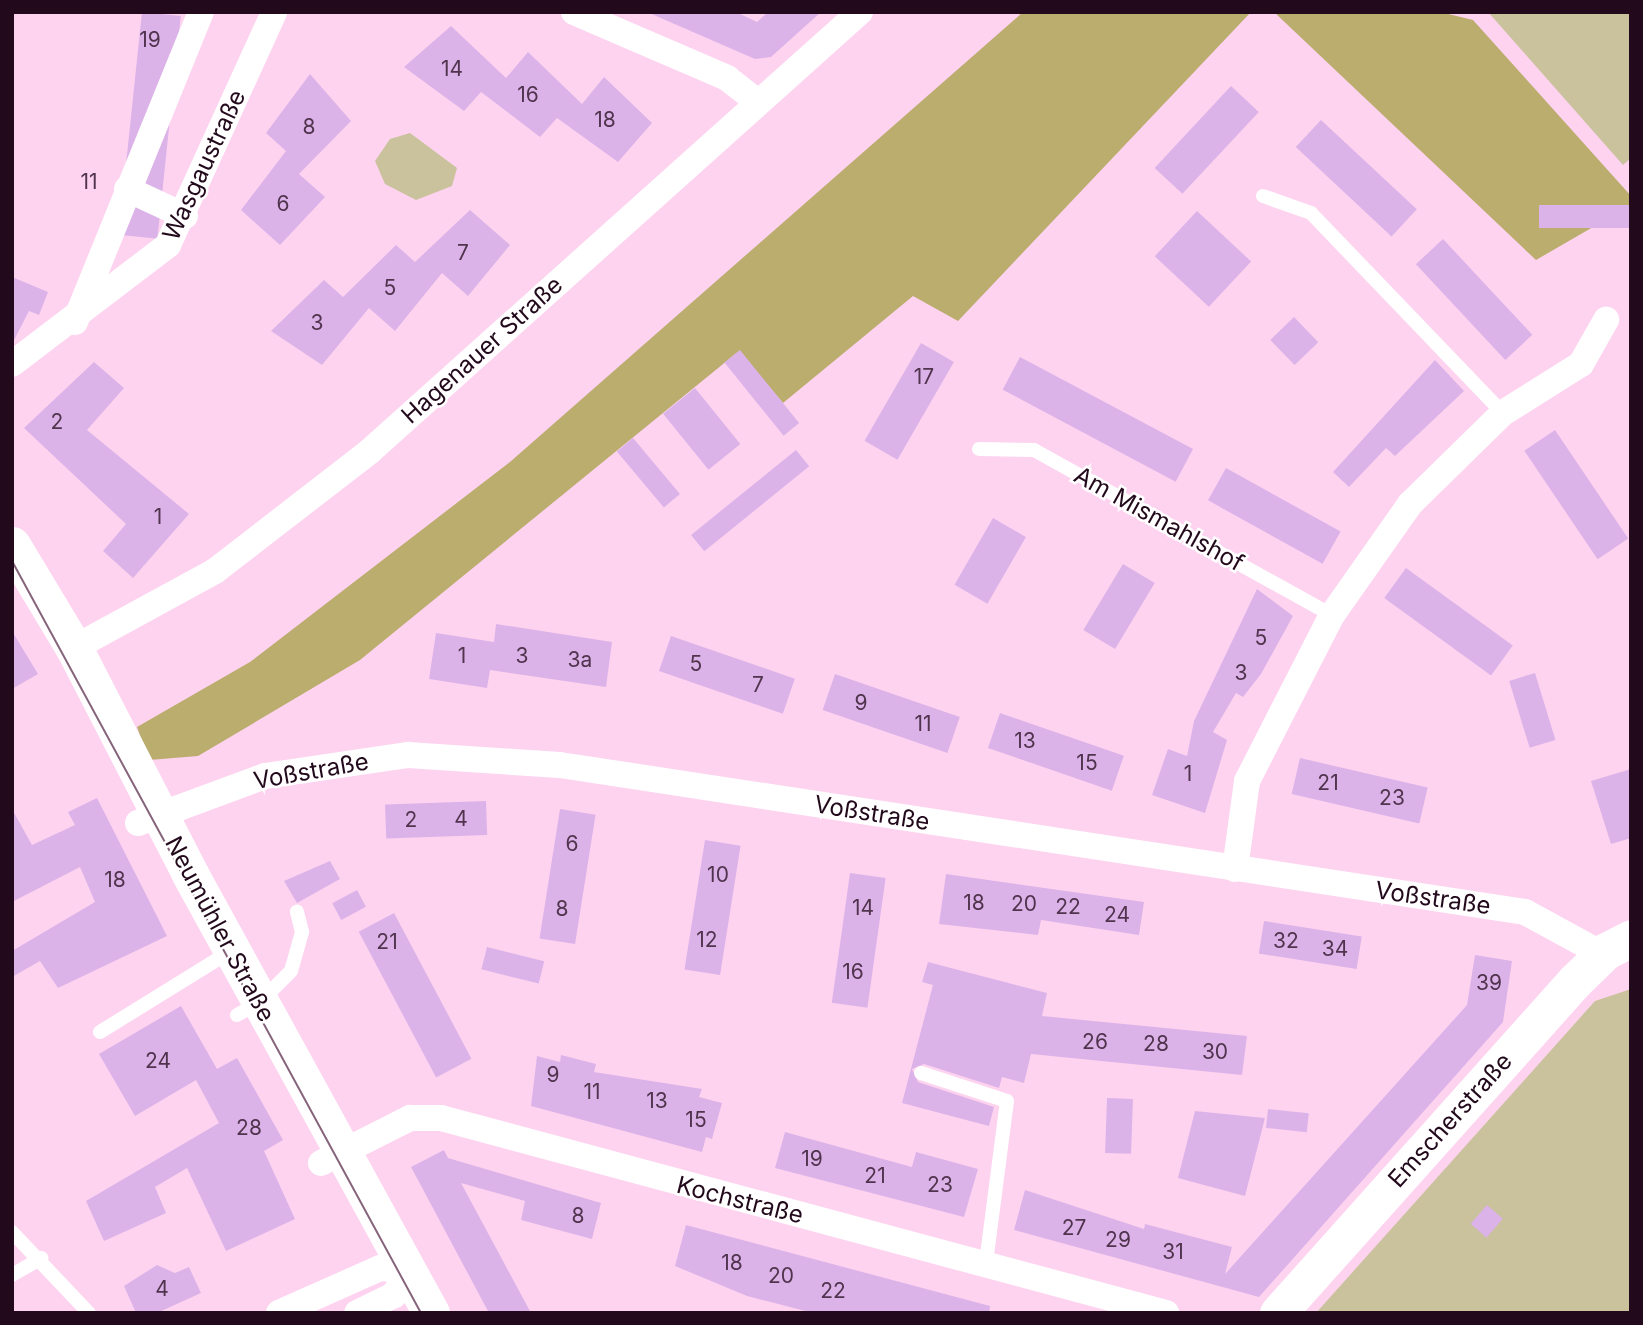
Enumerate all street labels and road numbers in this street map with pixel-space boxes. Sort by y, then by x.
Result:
street label: Wasgaustraße [157,85,251,245]
street label: Hagenauer Straße [396,270,568,430]
street label: Am Mismahlshof [1069,461,1249,577]
street label: Voßstraße [251,747,371,795]
street label: Voßstraße [812,790,932,836]
street label: Neumühler Straße [159,831,281,1027]
street label: Voßstraße [1373,876,1493,920]
street label: Emscherstraße [1382,1047,1518,1193]
street label: Kochstraße [674,1170,806,1230]

